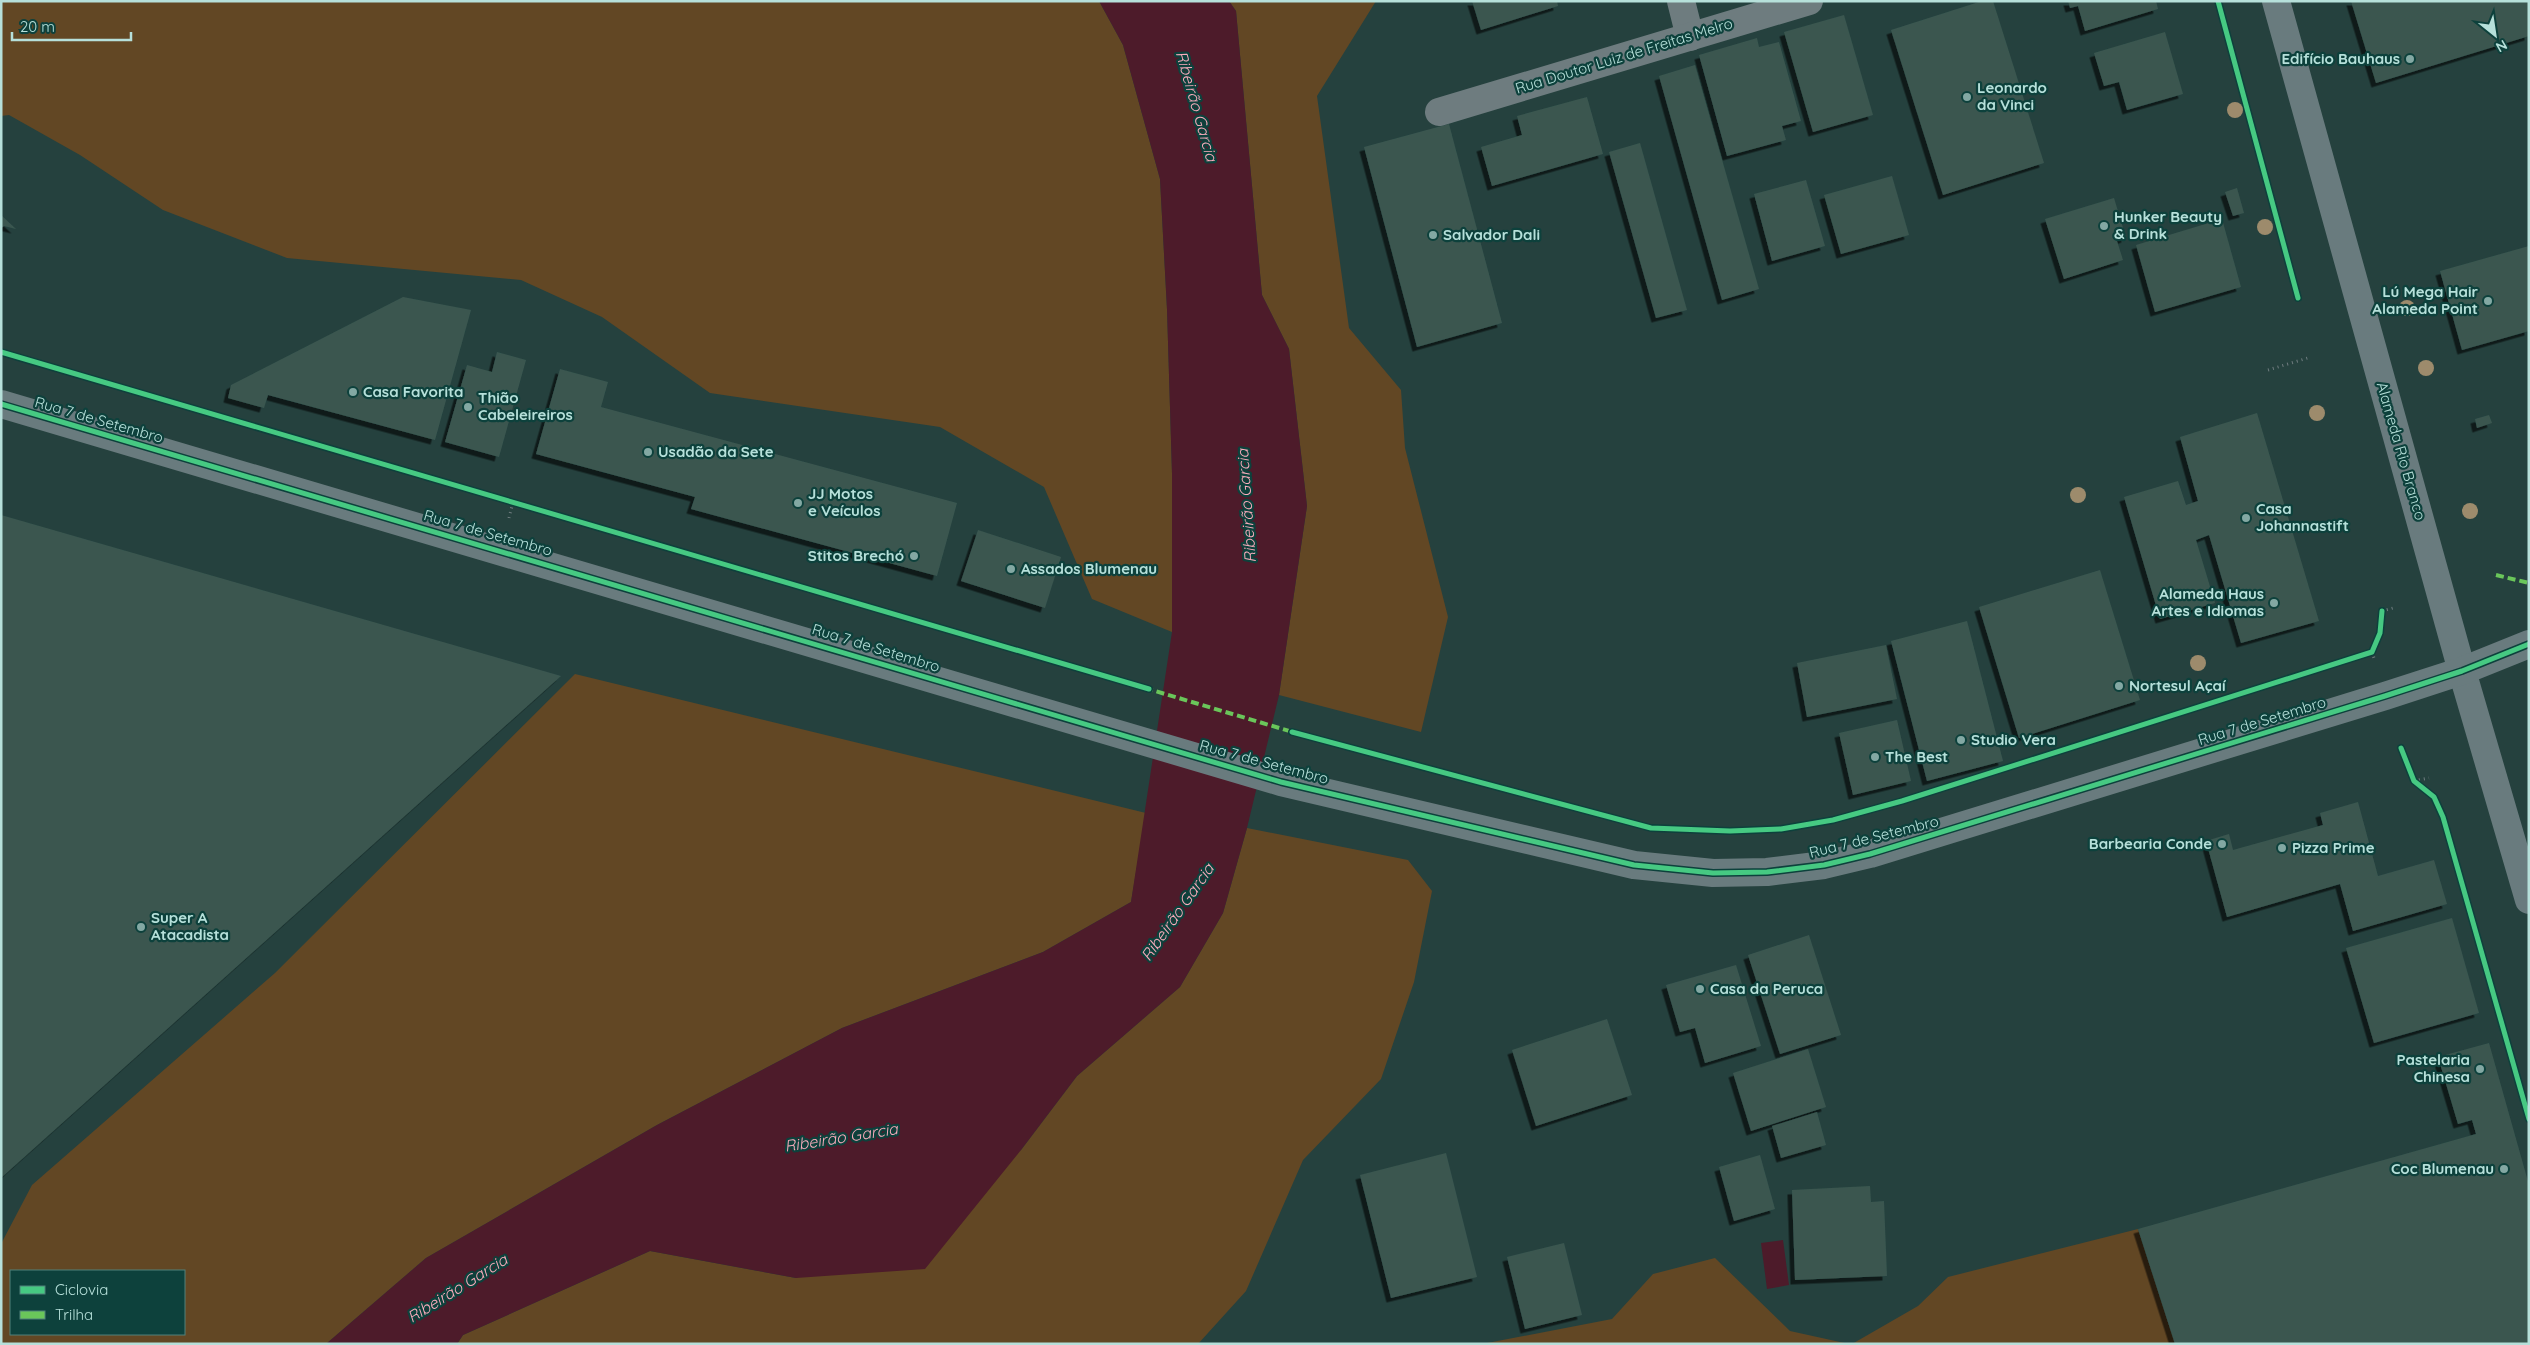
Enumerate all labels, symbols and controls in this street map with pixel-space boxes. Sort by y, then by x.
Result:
scale bar [12,10,131,42]
north arrow [2470,10,2520,60]
street label: Rua Doutor Luiz de Freitas Melro [1513,13,1735,98]
text: 20 m [20,17,55,36]
text: N [2493,36,2510,57]
water label: Ribeirão Garcia [1172,48,1223,165]
place label: Edifício Bauhaus [2282,49,2400,68]
marker: Edifício Bauhaus [2404,53,2416,65]
place label: Leonardo da Vinci [1977,78,2047,114]
marker: Leonardo da Vinci [1961,91,1973,103]
place label: Hunker Beauty & Drink [2114,207,2222,243]
marker: Hunker Beauty & Drink [2098,220,2110,232]
place label: Salvador Dali [1443,225,1540,244]
marker: Salvador Dali [1427,229,1439,241]
place label: Lú Mega Hair Alameda Point [2372,282,2478,318]
marker: Lú Mega Hair Alameda Point [2482,295,2494,307]
street label: Alameda Rio Branco [2373,379,2430,522]
place label: Casa Favorita [363,382,464,401]
marker: Casa Favorita [347,386,359,398]
place label: Thião Cabeleireiros [478,388,573,424]
street label: Rua 7 de Setembro [33,392,166,447]
marker: Thião Cabeleireiros [462,401,474,413]
place label: Usadão da Sete [658,442,774,461]
marker: Usadão da Sete [642,446,654,458]
water label: Ribeirão Garcia [1232,447,1260,564]
place label: JJ Motos e Veículos [808,484,880,520]
marker: JJ Motos e Veículos [792,497,804,509]
place label: Casa Johannastift [2256,499,2349,535]
street label: Rua 7 de Setembro [422,505,555,560]
marker: Casa Johannastift [2240,512,2252,524]
place label: Stitos Brechó [808,546,904,565]
marker: Stitos Brechó [908,550,920,562]
place label: Assados Blumenau [1021,559,1157,578]
marker: Assados Blumenau [1005,563,1017,575]
place label: Alameda Haus Artes e Idiomas [2152,584,2264,620]
marker: Alameda Haus Artes e Idiomas [2268,597,2280,609]
street label: Rua 7 de Setembro [810,619,942,676]
place label: Nortesul Açaí [2129,676,2226,695]
marker: Nortesul Açaí [2113,680,2125,692]
street label: Rua 7 de Setembro [2196,692,2328,749]
place label: Studio Vera [1971,730,2056,749]
marker: Studio Vera [1955,734,1967,746]
street label: Rua 7 de Setembro [1198,735,1331,788]
place label: The Best [1885,747,1948,766]
marker: The Best [1869,751,1881,763]
street label: Rua 7 de Setembro [1807,811,1941,862]
place label: Barbearia Conde [2089,834,2212,853]
marker: Barbearia Conde [2216,838,2228,850]
place label: Pizza Prime [2292,838,2375,857]
marker: Pizza Prime [2276,842,2288,854]
water label: Ribeirão Garcia [1136,858,1219,965]
place label: Super A Atacadista [151,908,229,944]
marker: Super A Atacadista [135,921,147,933]
place label: Casa da Peruca [1710,979,1823,998]
marker: Casa da Peruca [1694,983,1706,995]
place label: Pastelaria Chinesa [2397,1050,2470,1086]
marker: Pastelaria Chinesa [2474,1063,2486,1075]
water label: Ribeirão Garcia [783,1118,900,1156]
place label: Coc Blumenau [2391,1159,2494,1178]
marker: Coc Blumenau [2498,1163,2510,1175]
water label: Ribeirão Garcia [403,1249,512,1327]
legend [10,1270,185,1335]
text: Ciclovia [55,1280,108,1299]
text: Trilha [55,1305,93,1324]

